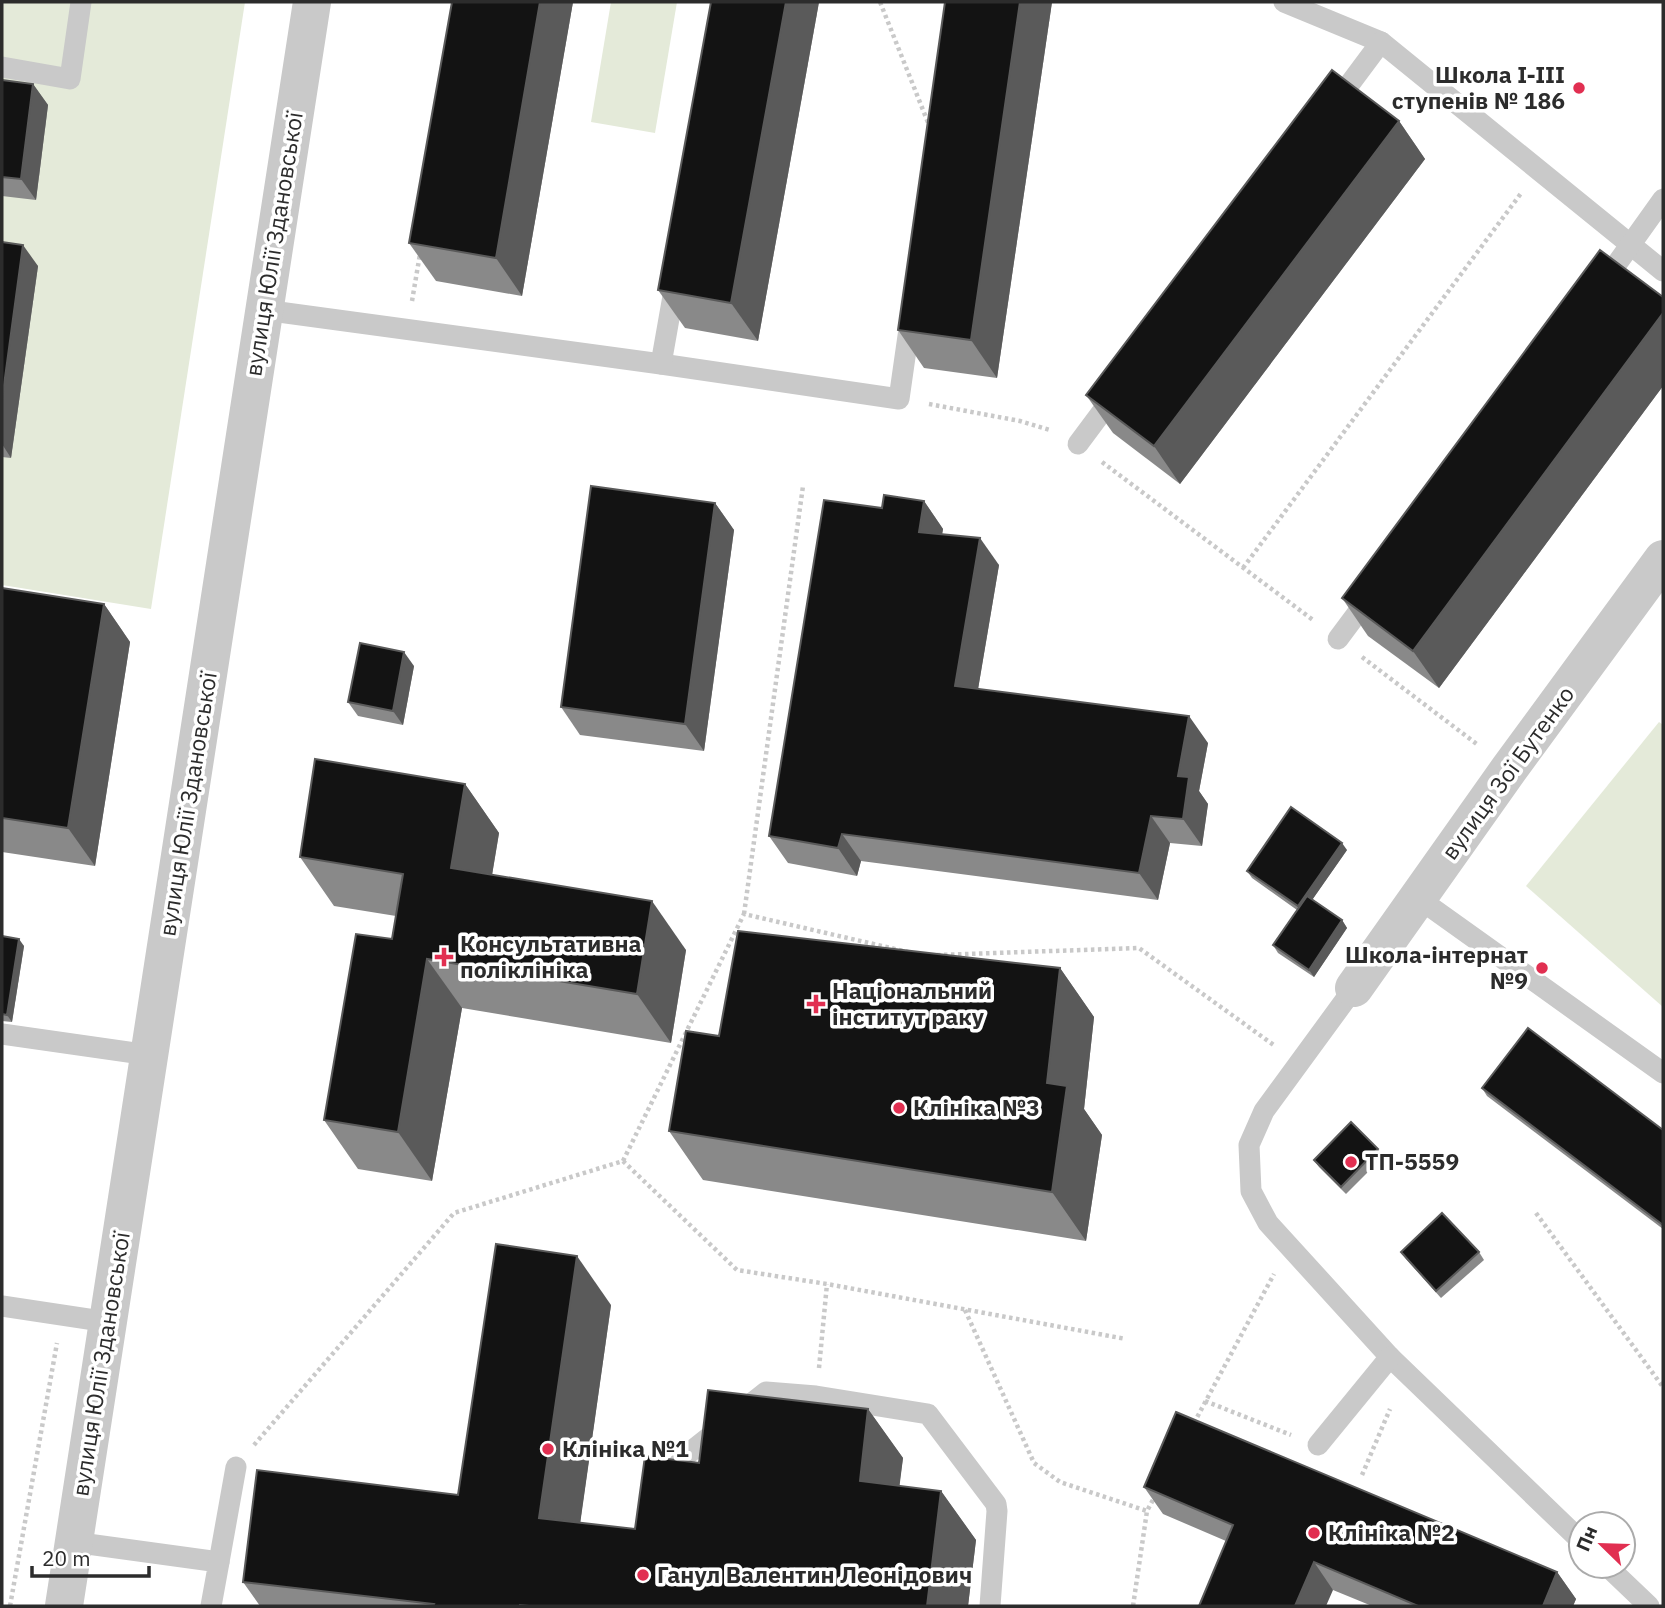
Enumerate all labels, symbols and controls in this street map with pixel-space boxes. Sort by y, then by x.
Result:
place label: Школа І-ІІІ ступенів № 186 [1392,59,1565,115]
marker: Школа І-ІІІ ступенів № 186 [1571,80,1587,96]
street label: вулиця Юлії Здановської [237,108,309,378]
street label: вулиця Юлії Здановської [151,668,223,938]
street label: вулиця Зої Бутенко [1434,680,1580,865]
place label: Консультативна поліклініка [460,928,642,984]
place label: Школа-інтернат №9 [1345,939,1528,995]
marker: Консультативна поліклініка [434,947,454,967]
marker: Школа-інтернат №9 [1534,960,1550,976]
place label: Національний інститут раку [832,975,992,1031]
marker: Національний інститут раку [806,994,826,1014]
place label: Клініка №3 [913,1092,1040,1122]
marker: Клініка №3 [891,1100,907,1116]
place label: ТП-5559 [1365,1146,1459,1176]
marker: ТП-5559 [1343,1154,1359,1170]
street label: вулиця Юлії Здановської [64,1228,136,1498]
place label: Клініка №1 [562,1433,689,1463]
marker: Клініка №1 [540,1441,556,1457]
north arrow [1567,1510,1637,1580]
place label: Клініка №2 [1328,1517,1455,1547]
text: Пн [1570,1522,1602,1555]
marker: Клініка №2 [1306,1525,1322,1541]
scale bar [32,1534,149,1578]
text: 20 m [42,1544,91,1572]
place label: Ганул Валентин Леонідович [657,1559,972,1589]
marker: Ганул Валентин Леонідович [635,1567,651,1583]

